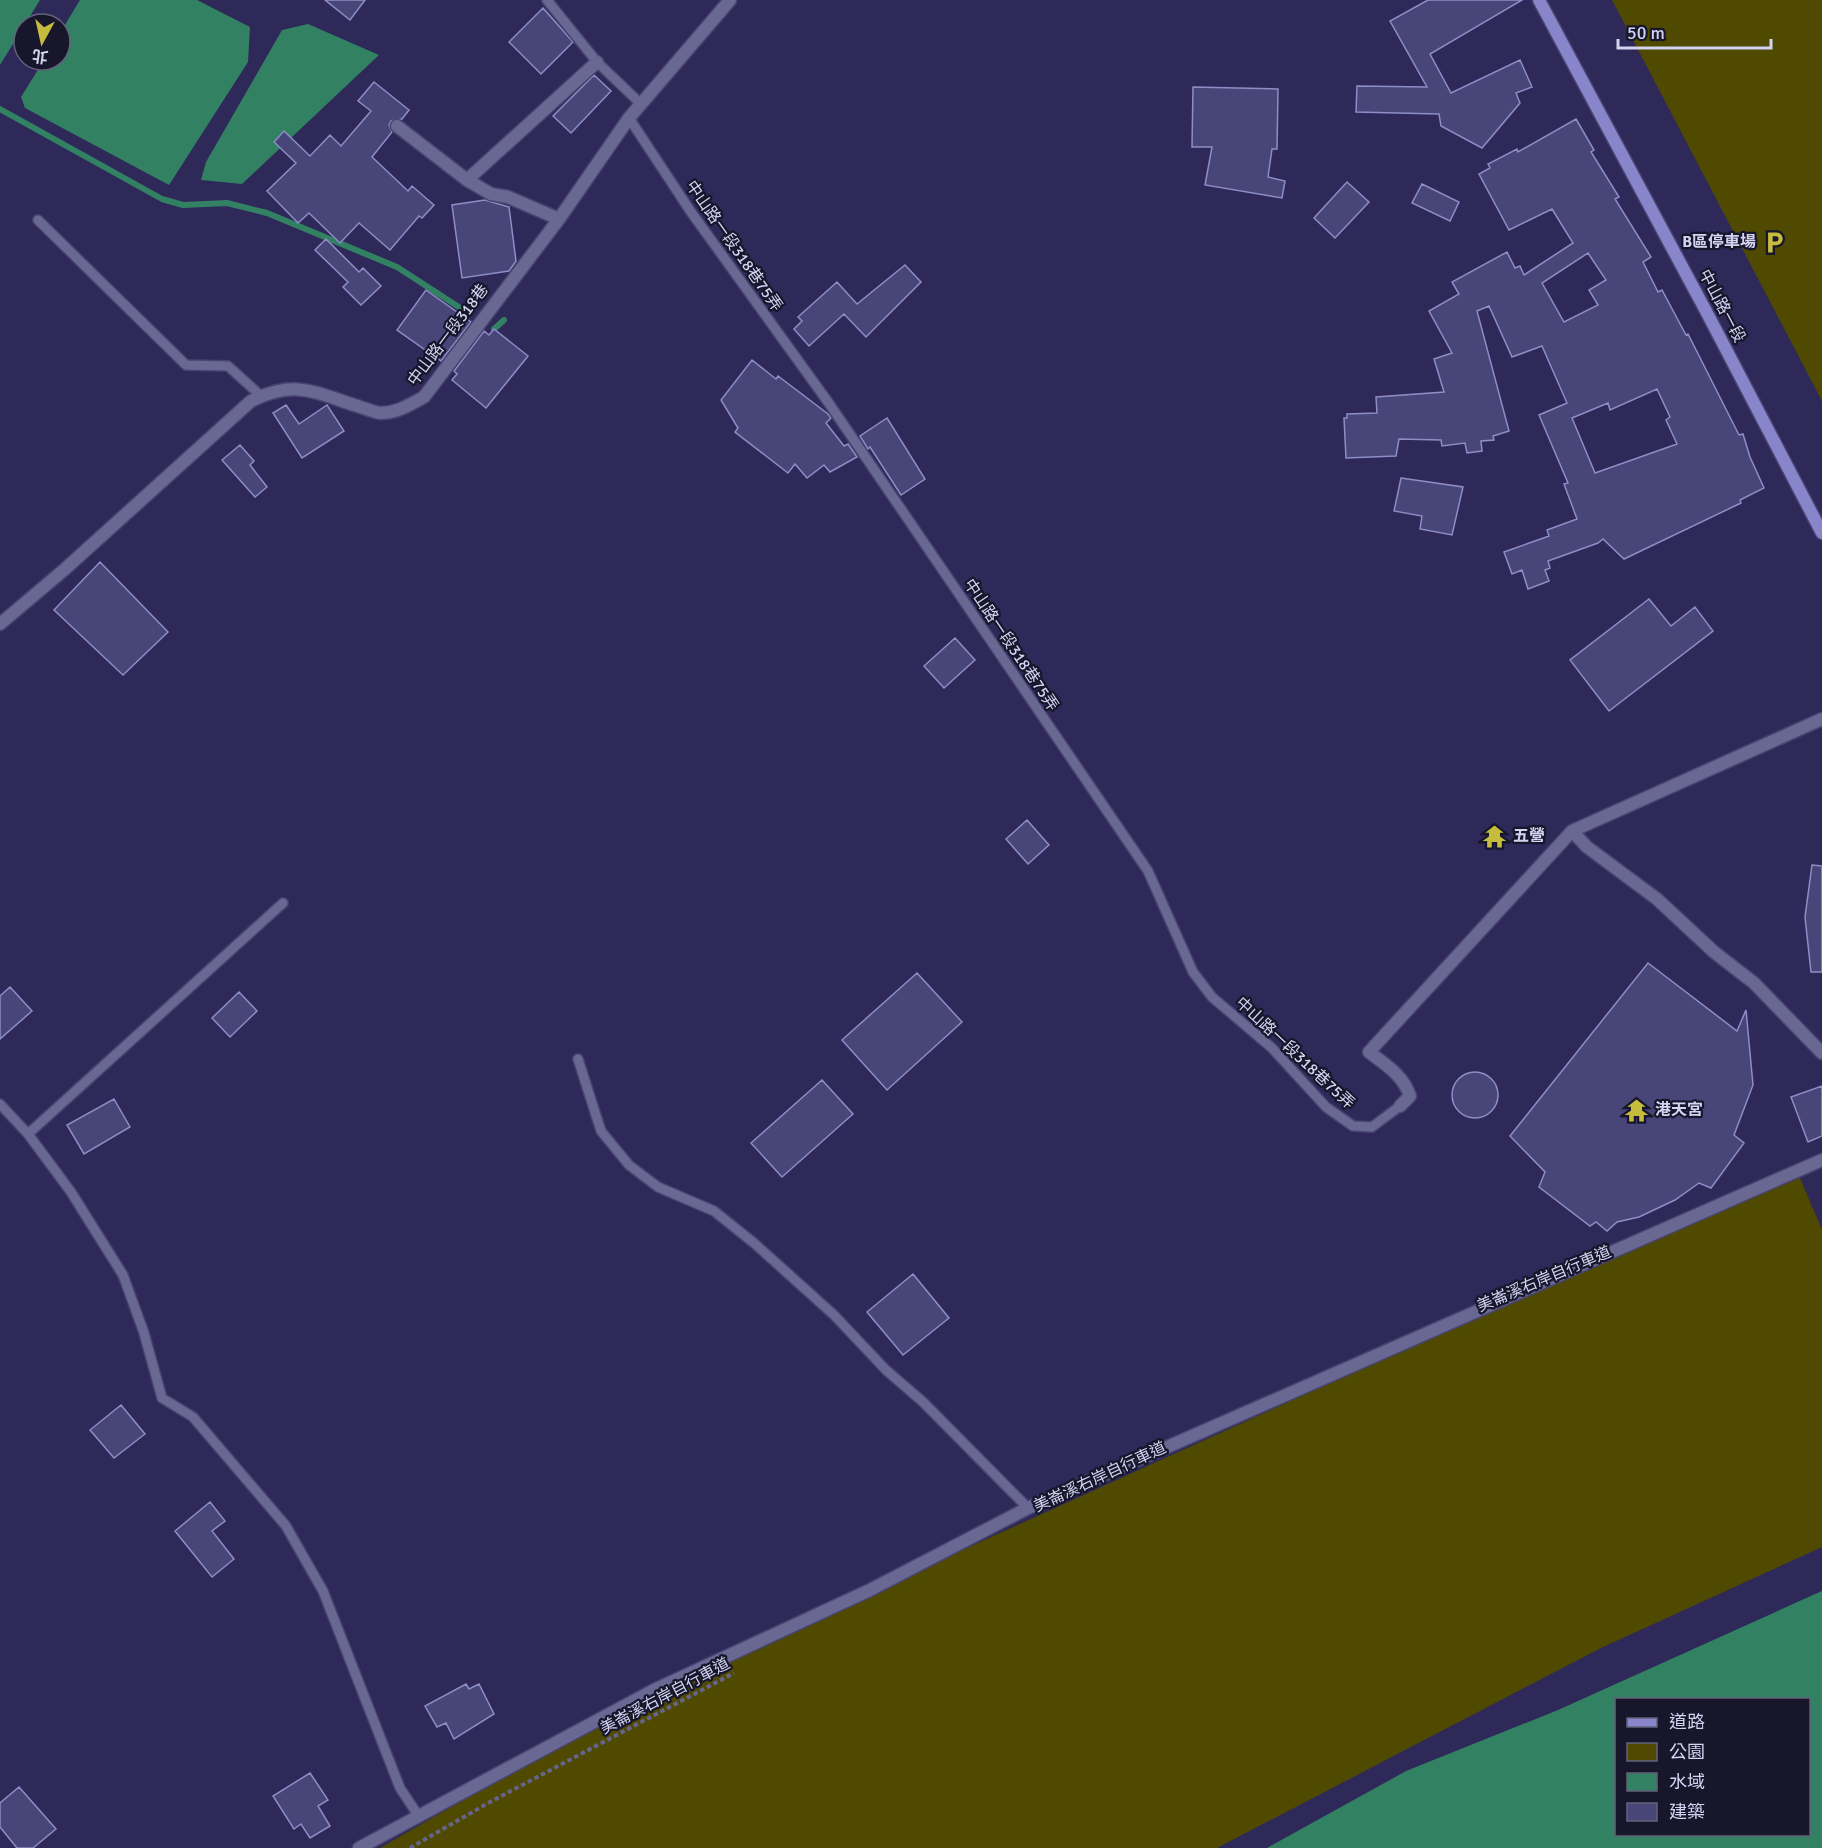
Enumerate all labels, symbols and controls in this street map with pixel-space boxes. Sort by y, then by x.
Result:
north arrow [12,12,72,72]
scale bar [1618,12,1771,50]
text: 50 m [1627,22,1665,44]
text: 北 [31,45,49,67]
street label: 中山路一段318巷75弄 [681,177,787,315]
parking icon: B區停車場 [1761,229,1787,255]
place label: B區停車場 [1682,232,1756,252]
street label: 中山路一段 [1694,266,1750,346]
street label: 中山路一段318巷 [403,280,493,390]
street label: 中山路一段318巷75弄 [959,575,1063,715]
temple icon: 五營 [1482,823,1508,849]
place label: 五營 [1513,826,1545,846]
street label: 中山路一段318巷75弄 [1231,993,1359,1113]
temple icon: 港天宮 [1624,1097,1650,1123]
place label: 港天宮 [1655,1100,1703,1120]
street label: 美崙溪右岸自行車道 [1474,1242,1614,1316]
street label: 美崙溪右岸自行車道 [1031,1438,1169,1516]
street label: 美崙溪右岸自行車道 [597,1653,733,1739]
legend [1615,1698,1810,1836]
text: 道路 [1669,1711,1705,1733]
text: 公園 [1669,1741,1705,1763]
text: 水域 [1669,1771,1705,1793]
text: 建築 [1669,1801,1705,1823]

